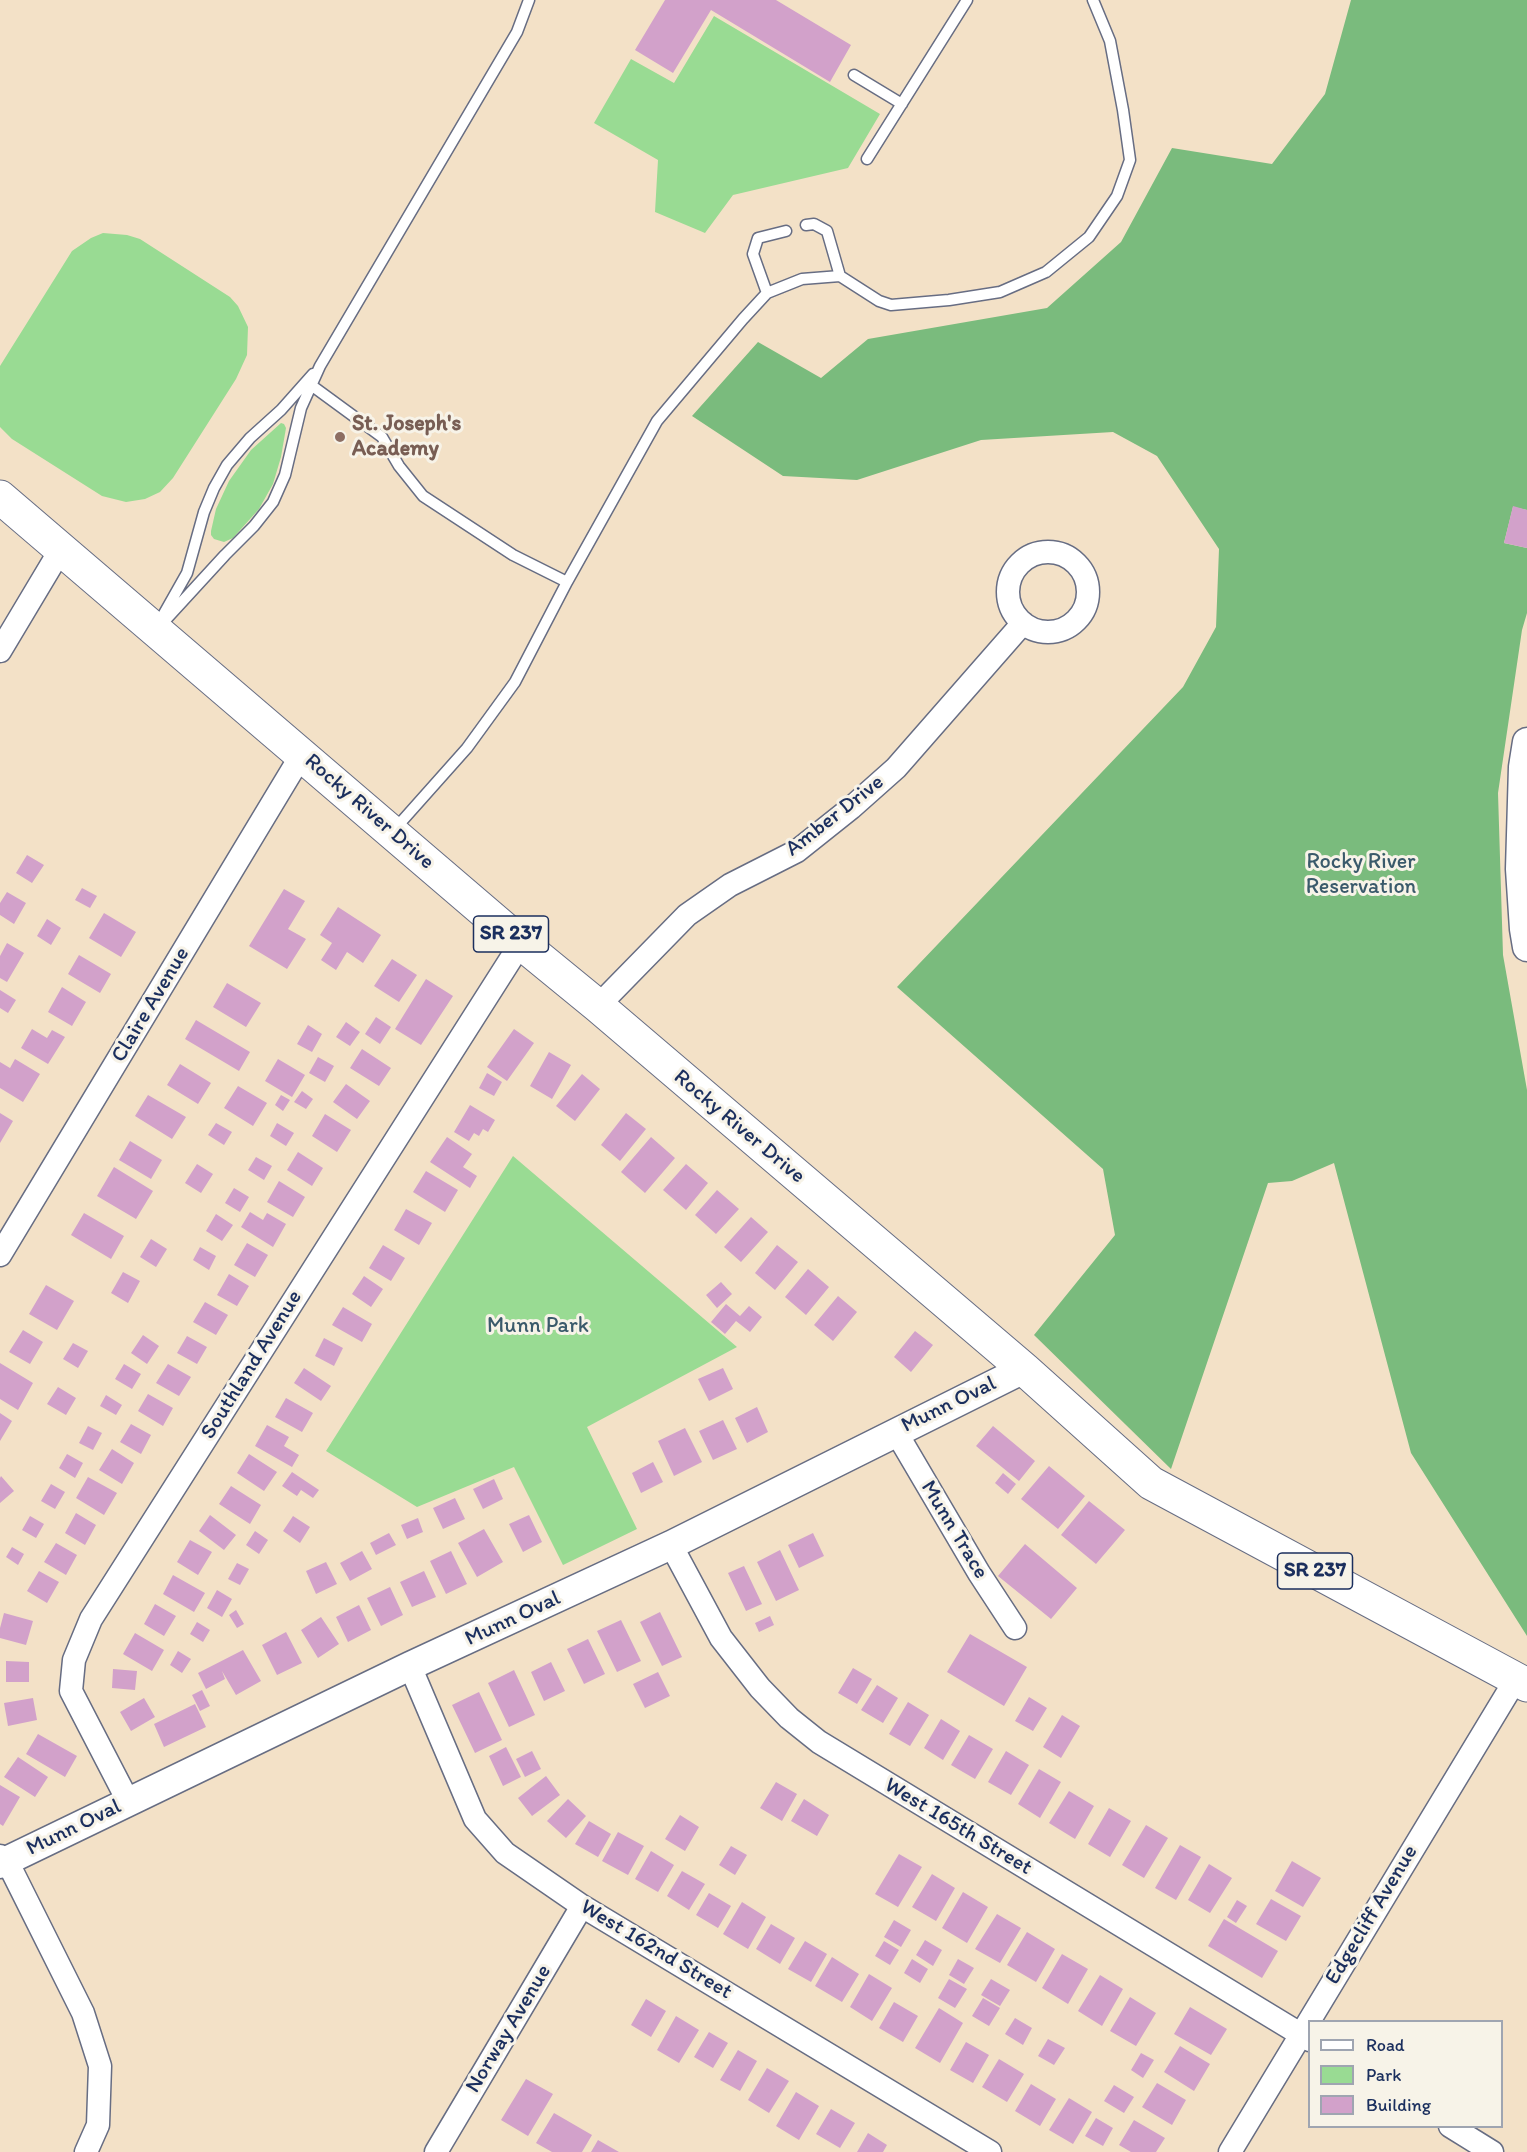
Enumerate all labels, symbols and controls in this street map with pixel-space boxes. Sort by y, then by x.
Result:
place label: St. Joseph's Academy [352,411,461,463]
marker: St. Joseph's Academy [333,430,347,444]
street label: Rocky River Drive [299,748,439,876]
street label: Amber Drive [780,769,890,863]
park label: Rocky River Reservation [1306,849,1416,900]
road number: SR 237 [474,916,548,952]
street label: Claire Avenue [106,942,196,1068]
street label: Rocky River Drive [668,1064,810,1190]
street label: Southland Avenue [196,1286,308,1444]
park label: Munn Park [487,1313,589,1339]
street label: Munn Oval [897,1371,1001,1439]
street label: Munn Trace [914,1476,994,1584]
road number: SR 237 [1278,1553,1352,1589]
street label: Munn Oval [461,1585,565,1653]
street label: West 165th Street [879,1773,1037,1881]
street label: Munn Oval [22,1794,126,1862]
street label: Edgecliff Avenue [1320,1841,1424,1989]
street label: West 162nd Street [575,1894,737,2006]
street label: Norway Avenue [460,1960,558,2098]
legend [1308,2020,1503,2128]
text: Road [1366,2034,1405,2056]
text: Park [1366,2064,1401,2086]
text: Building [1366,2094,1431,2116]

